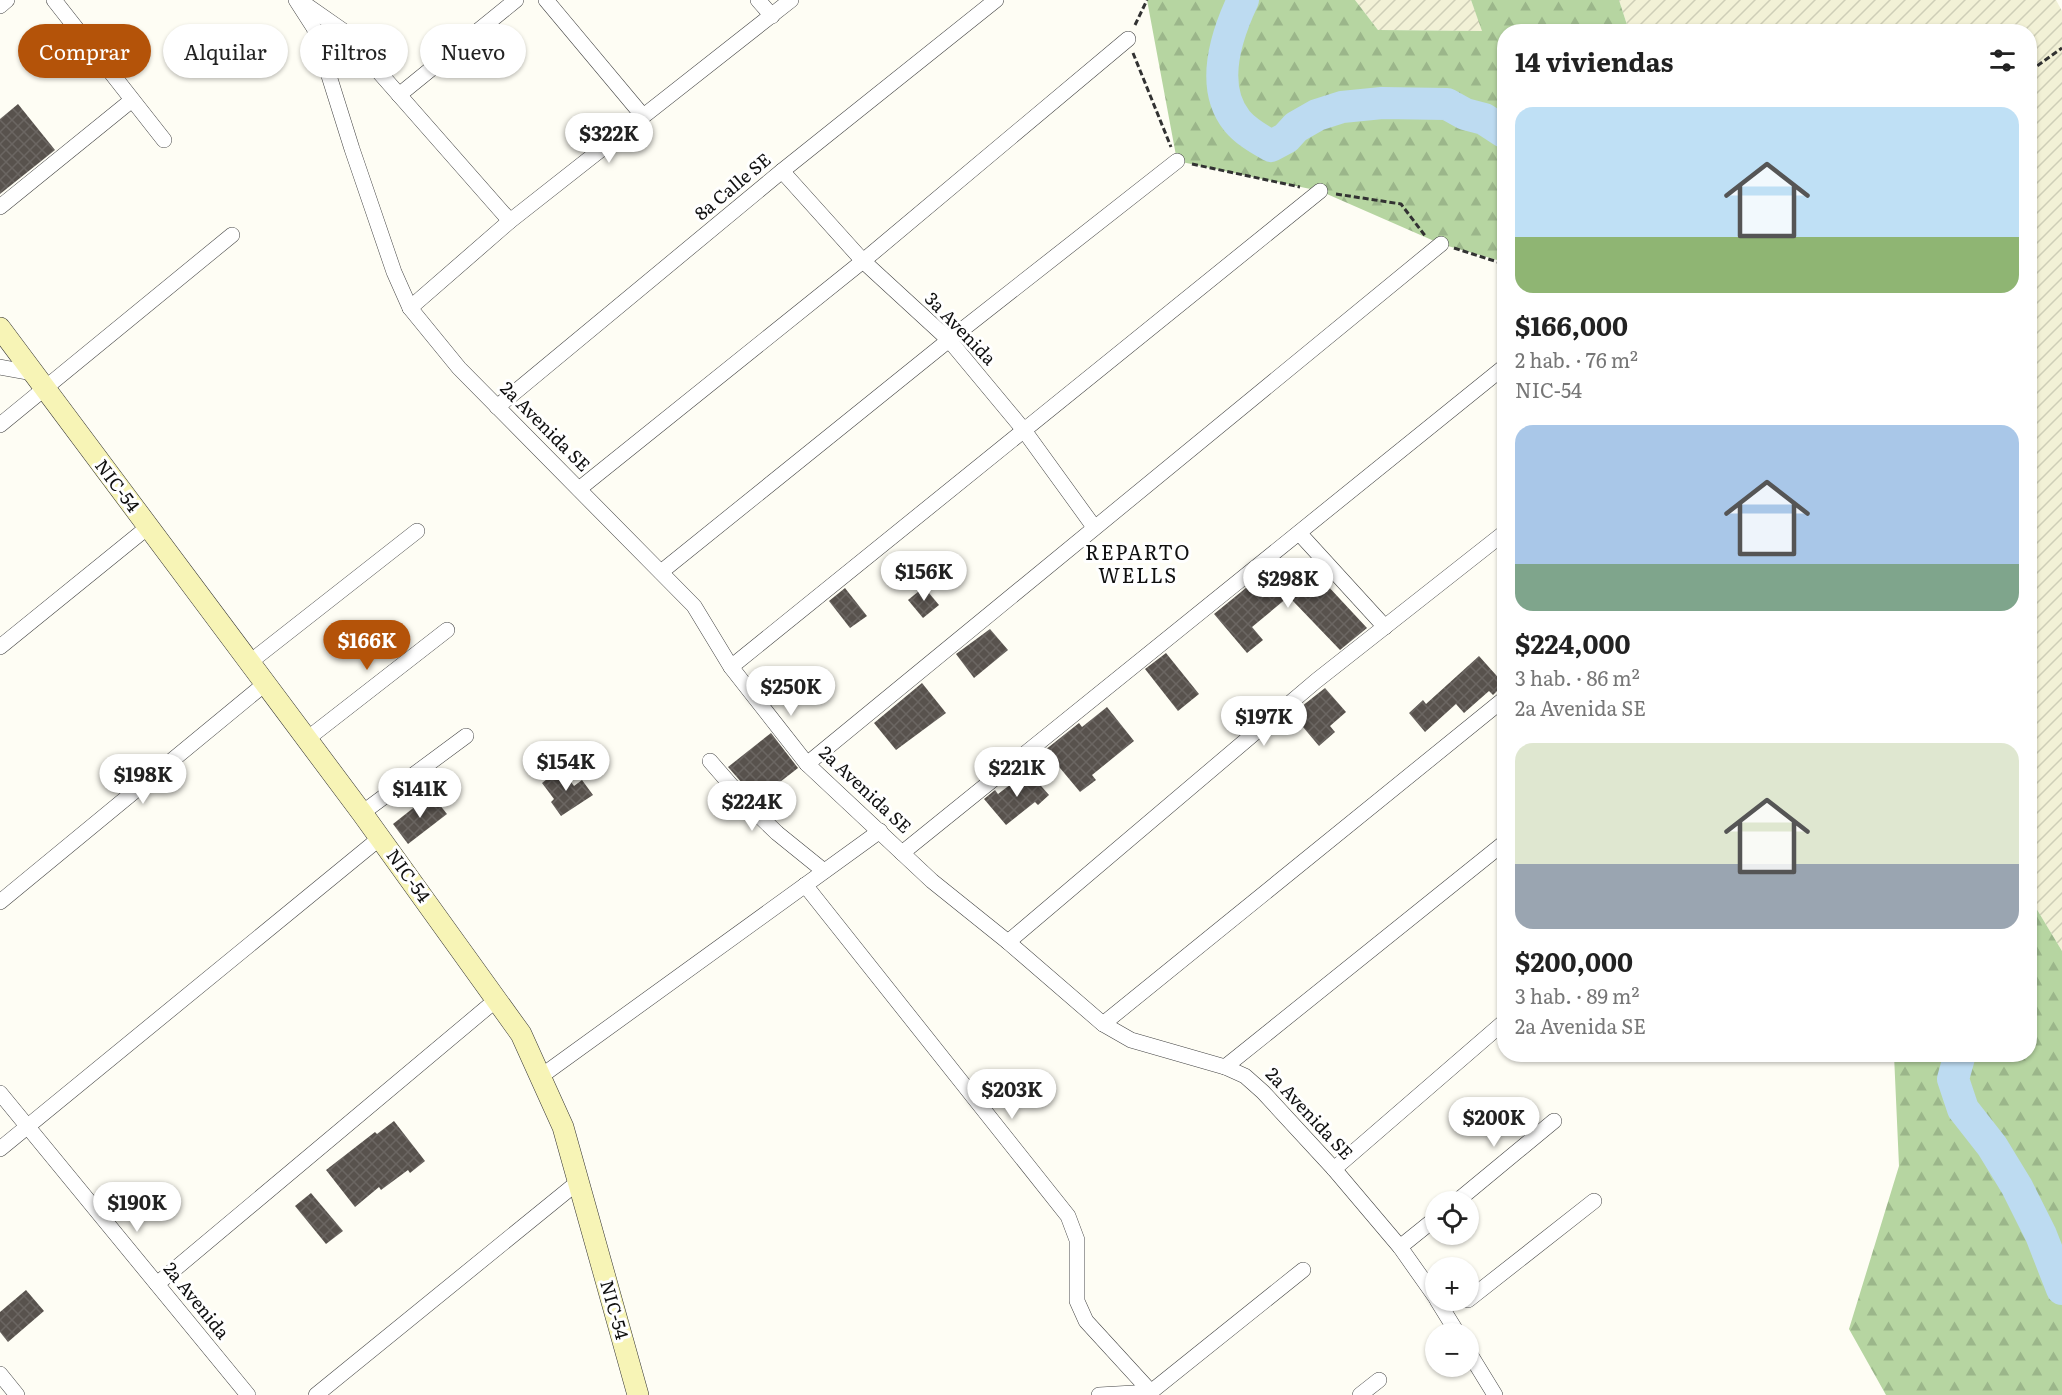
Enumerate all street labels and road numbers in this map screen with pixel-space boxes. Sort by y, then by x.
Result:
street label: 8a Calle SE [688,146,776,226]
street label: 3a Avenida [919,285,1003,371]
street label: 2a Avenida SE [495,375,597,477]
street label: NIC-54 [89,453,147,517]
street label: 2a Avenida SE [814,739,918,839]
street label: NIC-54 [381,843,438,908]
street label: 2a Avenida SE [1260,1061,1360,1165]
street label: 2a Avenida [158,1256,237,1345]
street label: NIC-54 [594,1277,637,1342]

